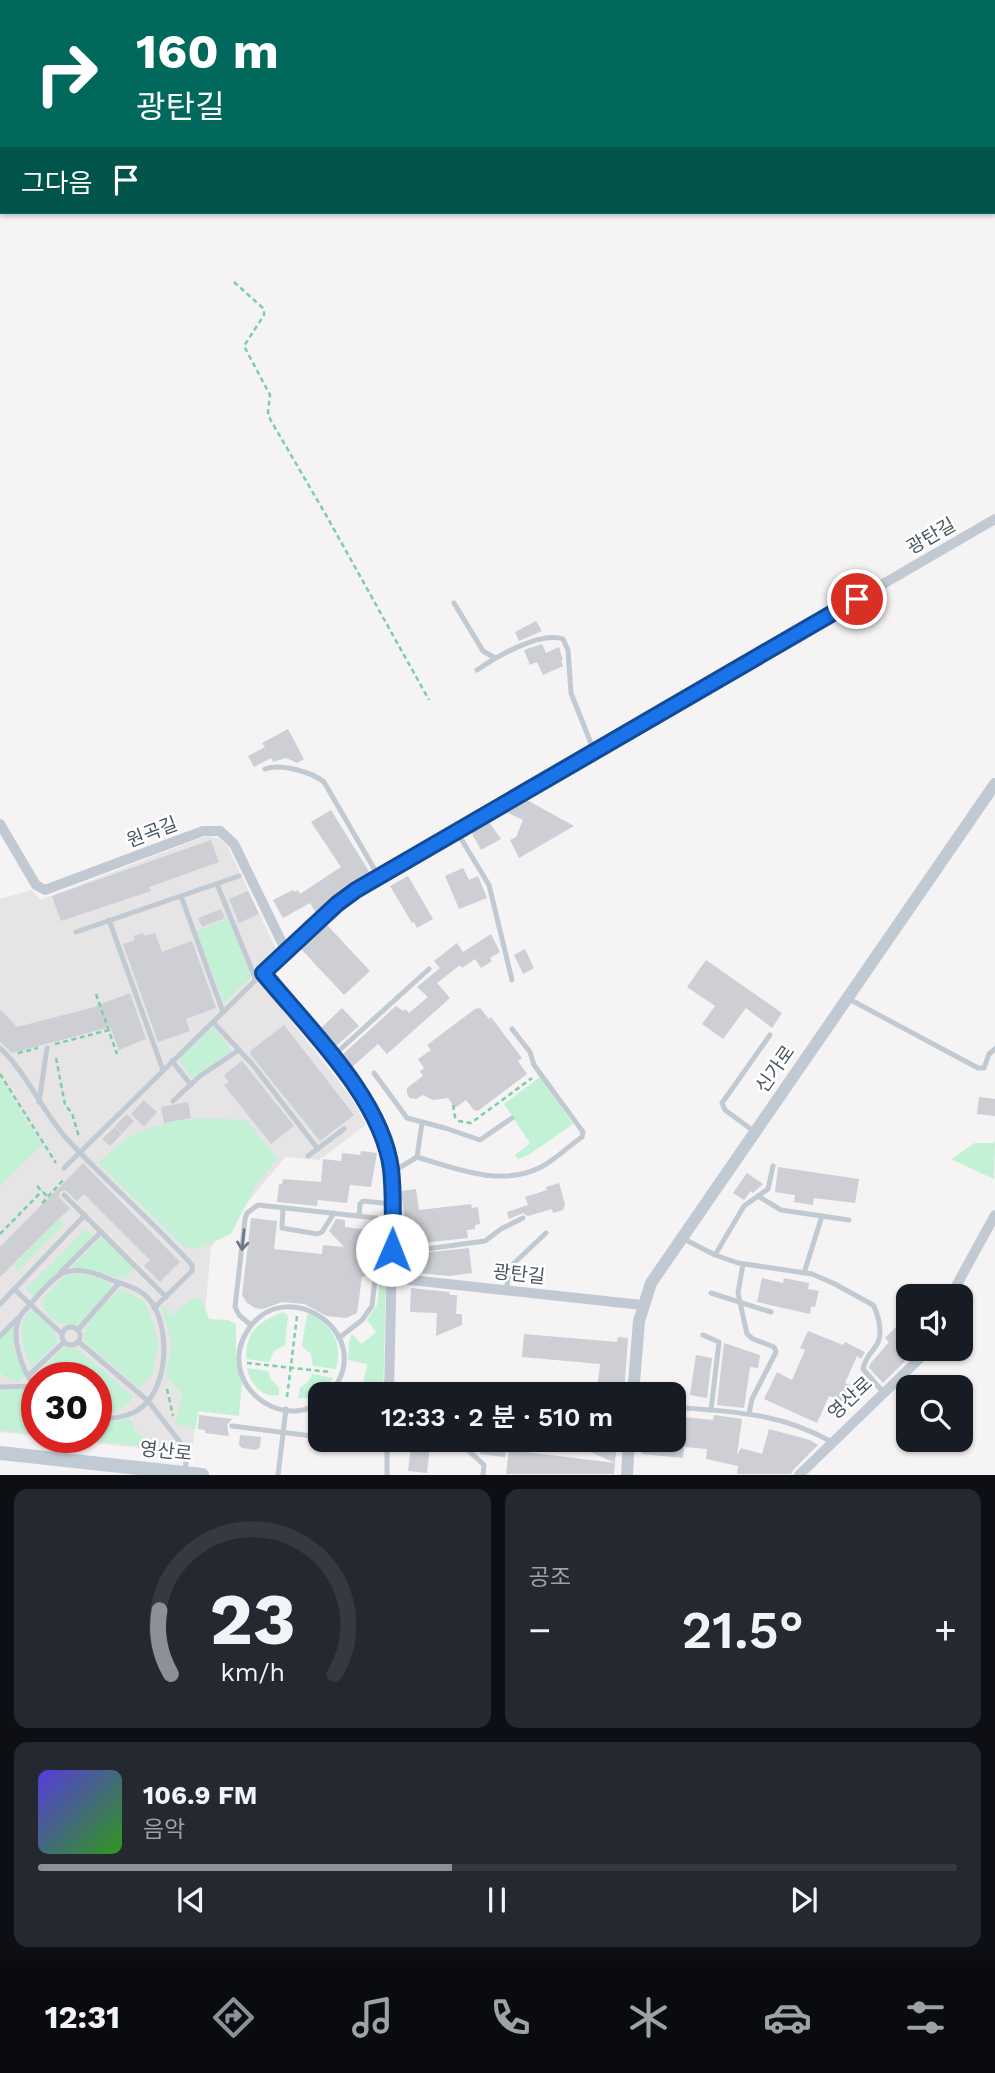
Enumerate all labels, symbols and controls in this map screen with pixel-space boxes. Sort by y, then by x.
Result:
text: 160 m [136,22,279,80]
icon: right [21,28,112,119]
text: 광탄길 [136,88,224,126]
icon: arrive [107,161,145,199]
text: 그다음 [21,168,93,198]
street label: 광탄길 [903,513,959,559]
pin [827,569,887,629]
icon: arrive [838,580,876,618]
street label: 원곡길 [123,812,181,852]
street label: 신가로 [751,1041,799,1097]
position arrow [355,1213,429,1287]
one-way arrow [236,1228,249,1251]
street label: 광탄길 [492,1260,546,1288]
map controls [896,1284,973,1452]
button: sound [896,1284,973,1361]
speed limit sign: 30 [21,1362,112,1453]
street label: 영산로 [823,1372,877,1424]
button: search [896,1375,973,1452]
text: 12:33 · 2 분 · 510 m [381,1402,613,1432]
street label: 영산로 [139,1437,193,1465]
text: 공조 [529,1564,571,1591]
text: 23 [209,1577,296,1663]
text: 21.5° [682,1600,804,1661]
text: − [529,1608,551,1652]
text: + [934,1608,957,1652]
text: km/h [220,1658,284,1687]
text: 106.9 FM [143,1780,258,1810]
text: 음악 [143,1816,185,1843]
icon: previous [172,1881,210,1919]
icon: pause [478,1881,516,1919]
icon: next [785,1881,823,1919]
icon: directions [209,1993,258,2042]
icon: music [348,1993,397,2042]
icon: phone [486,1993,535,2042]
icon: climate [624,1993,673,2042]
icon: car [763,1993,812,2042]
icon: filters [901,1993,950,2042]
text: 12:31 [45,1998,120,2036]

